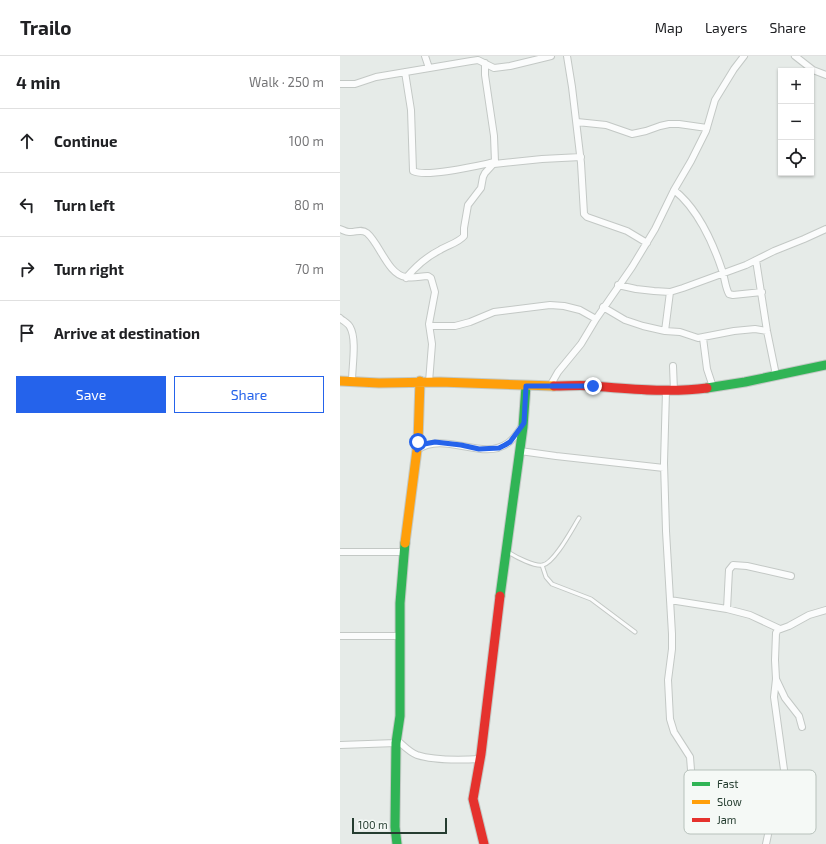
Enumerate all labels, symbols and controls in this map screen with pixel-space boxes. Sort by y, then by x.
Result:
text: Trailo [20,16,72,39]
text: Map [655,19,683,36]
text: Layers [705,19,747,36]
text: Share [769,19,806,36]
map controls [778,68,814,176]
button: + [778,68,814,104]
text: 4 min [16,72,60,92]
text: Walk · 250 m [249,74,324,90]
button: − [778,104,814,140]
icon: ahead [16,130,38,152]
text: Continue [54,132,117,150]
text: 100 m [289,133,324,149]
button: locate [778,140,814,176]
icon: left [16,194,38,216]
text: Turn left [54,196,115,214]
text: 80 m [294,197,324,213]
icon: right [16,258,38,280]
text: Turn right [54,260,124,278]
text: 70 m [295,261,324,277]
icon: arrive [16,322,38,344]
text: Arrive at destination [54,324,200,342]
button: Save [16,376,166,413]
button: Share [174,376,324,413]
route end [584,377,602,395]
route start [409,433,427,451]
legend [684,770,816,834]
text: Fast [717,777,739,790]
text: Slow [717,795,742,808]
text: Jam [717,813,736,826]
scale bar [352,816,447,835]
text: 100 m [358,818,388,831]

